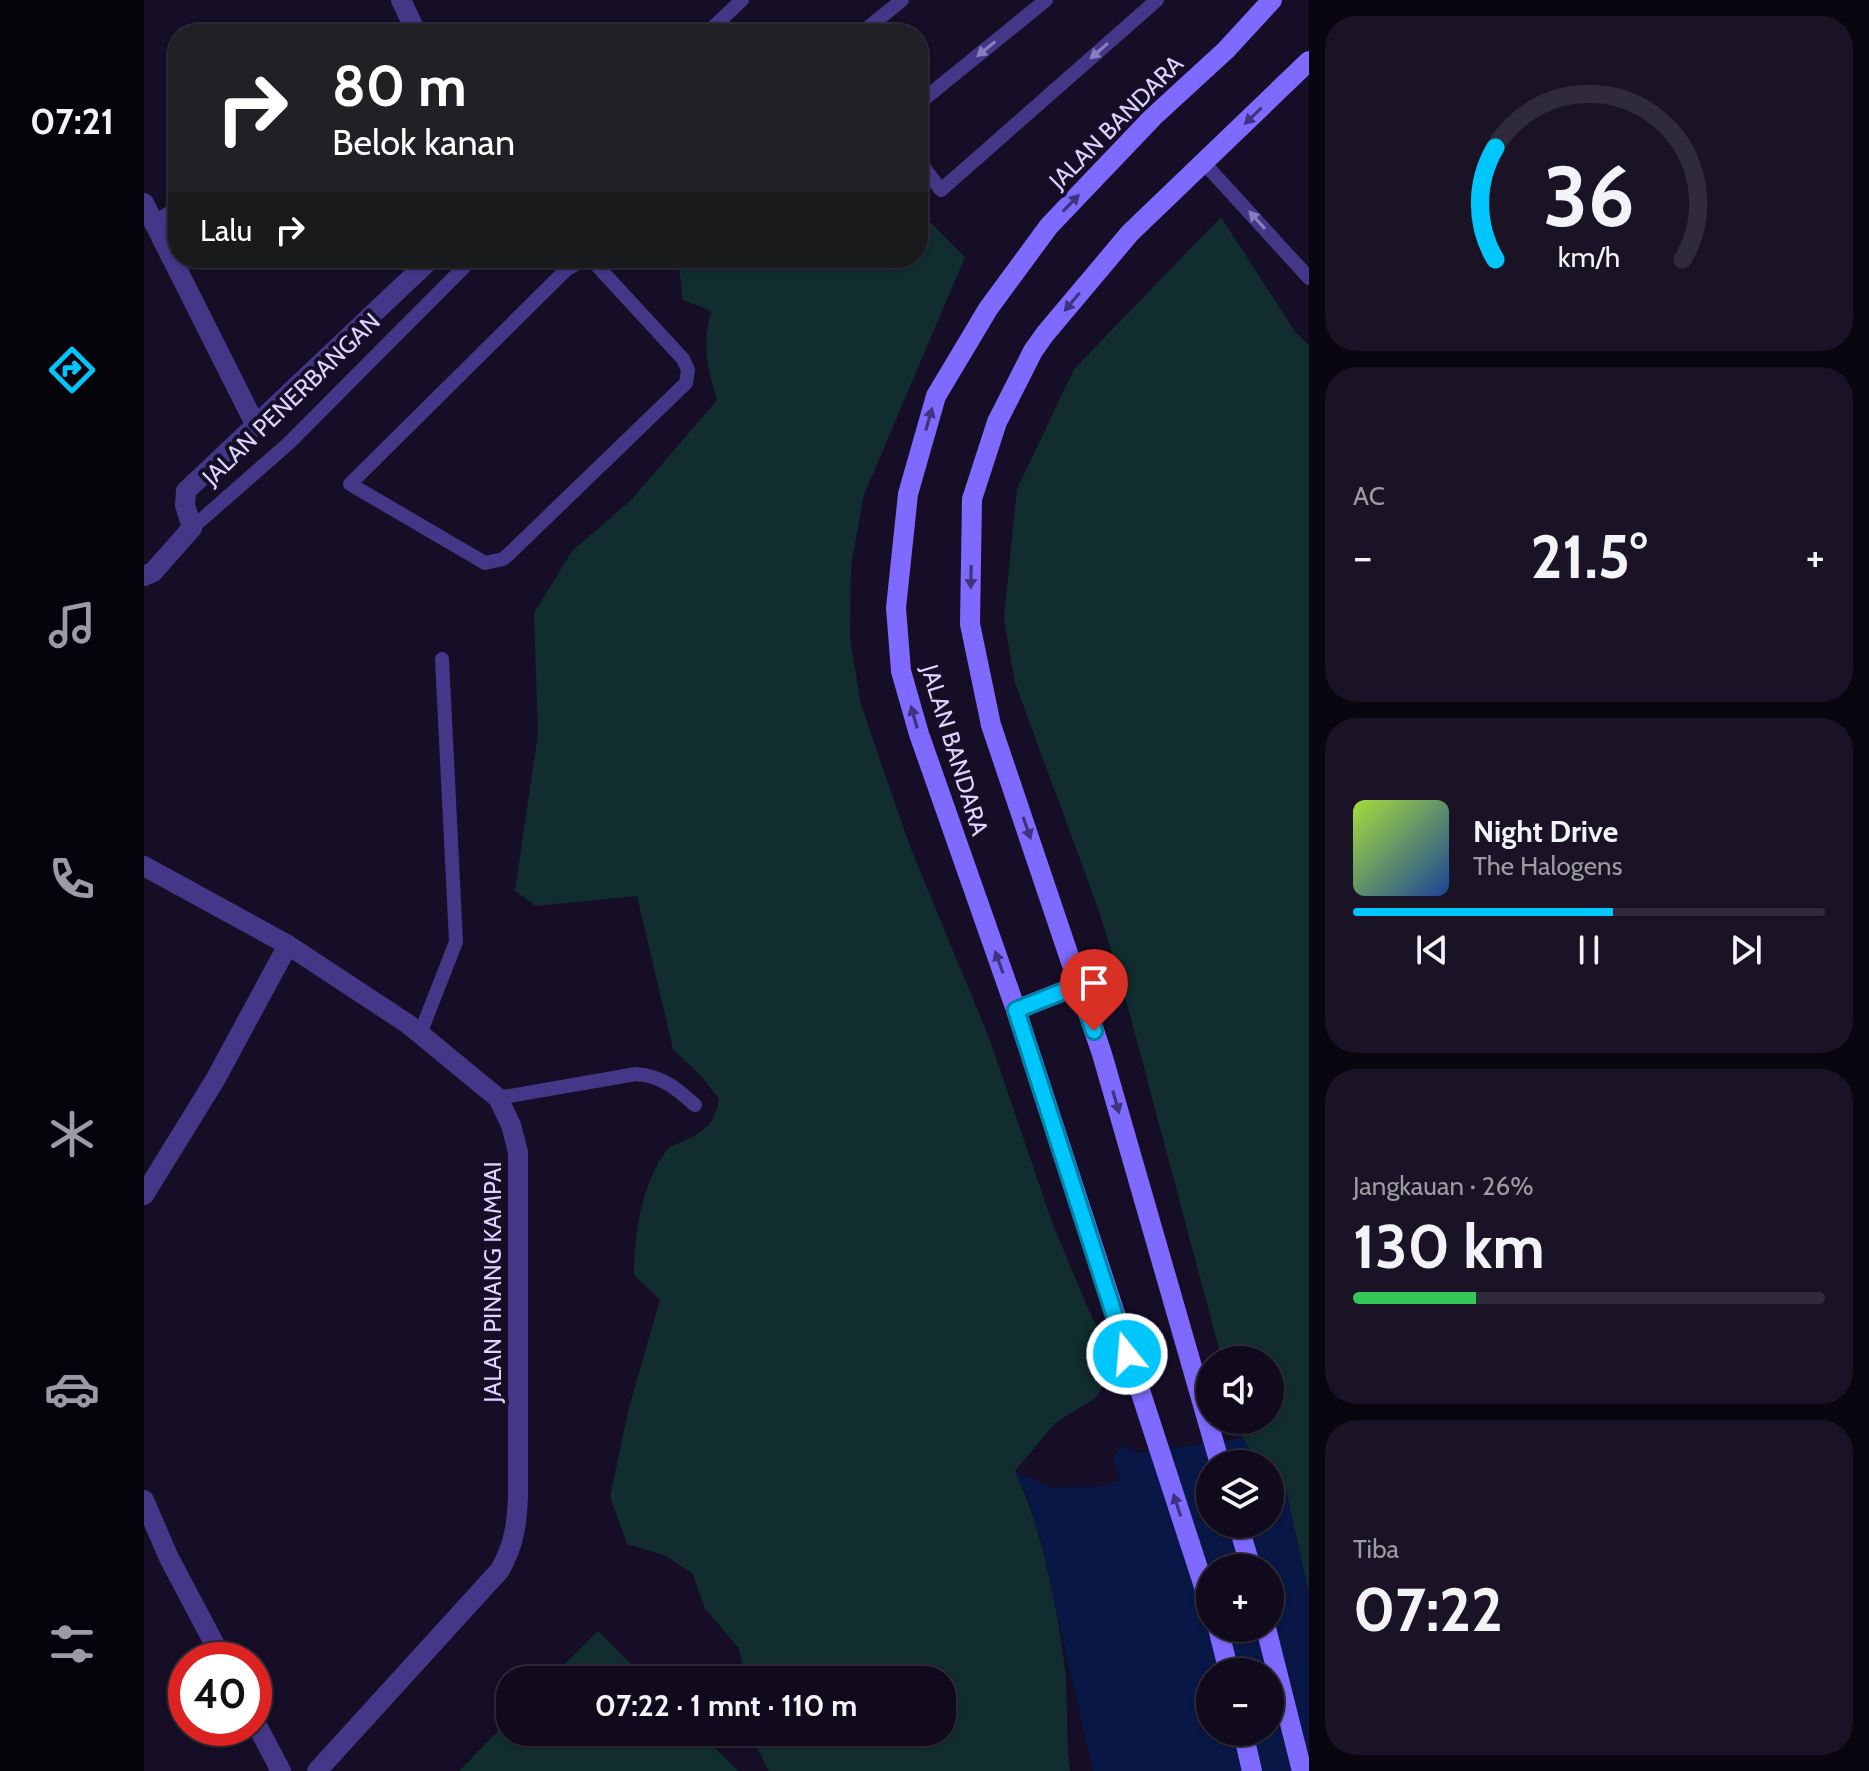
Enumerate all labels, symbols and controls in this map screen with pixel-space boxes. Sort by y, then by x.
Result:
one-way arrow [976,40,996,57]
one-way arrow [1089,42,1108,60]
street label: JALAN BANDARA [1042,49,1189,196]
text: 80 m [332,52,467,120]
icon: right [200,56,304,160]
text: 07:21 [30,99,114,143]
one-way arrow [1244,106,1263,125]
text: Belok kanan [332,120,515,164]
text: 36 [1543,145,1635,246]
one-way arrow [1061,194,1079,213]
icon: right [268,208,312,252]
one-way arrow [1248,211,1266,230]
text: Lalu [200,212,252,249]
text: km/h [1558,239,1620,274]
one-way arrow [1064,292,1081,312]
street label: JALAN PENERBANGAN [196,307,386,492]
icon: directions [44,342,100,398]
one-way arrow [923,407,936,431]
text: AC [1353,480,1385,512]
text: 21.5° [1531,520,1647,593]
text: − [1353,530,1372,583]
text: + [1806,530,1825,583]
one-way arrow [965,565,977,590]
icon: music [44,597,100,653]
street label: JALAN BANDARA [915,660,995,839]
one-way arrow [907,704,919,729]
text: Night Drive [1473,813,1618,850]
one-way arrow [1021,817,1033,841]
text: The Halogens [1473,850,1622,882]
icon: phone [44,851,100,907]
icon: previous [1410,928,1454,972]
icon: pause [1567,928,1611,972]
icon: next [1724,928,1768,972]
pin [1060,949,1128,1031]
one-way arrow [992,950,1005,974]
icon: arrive [1072,961,1116,1005]
one-way arrow [1110,1090,1122,1115]
icon: climate [44,1106,100,1162]
street label: JALAN PINANG KAMPAI [478,1161,507,1404]
text: Jangkauan · 26% [1353,1170,1534,1202]
text: 130 km [1353,1210,1545,1283]
position arrow [1085,1312,1169,1396]
map controls [1196,1346,1284,1746]
button: sound [1196,1346,1284,1434]
icon: car [44,1361,100,1417]
button: layers [1196,1450,1284,1538]
one-way arrow [1170,1492,1182,1516]
text: Tiba [1353,1533,1399,1565]
button: + [1196,1554,1284,1642]
text: 07:22 [1353,1573,1503,1646]
icon: filters [44,1616,100,1672]
speed limit sign: 40 [168,1642,272,1746]
button: − [1196,1658,1284,1746]
text: 07:22 · 1 mnt · 110 m [595,1687,857,1724]

